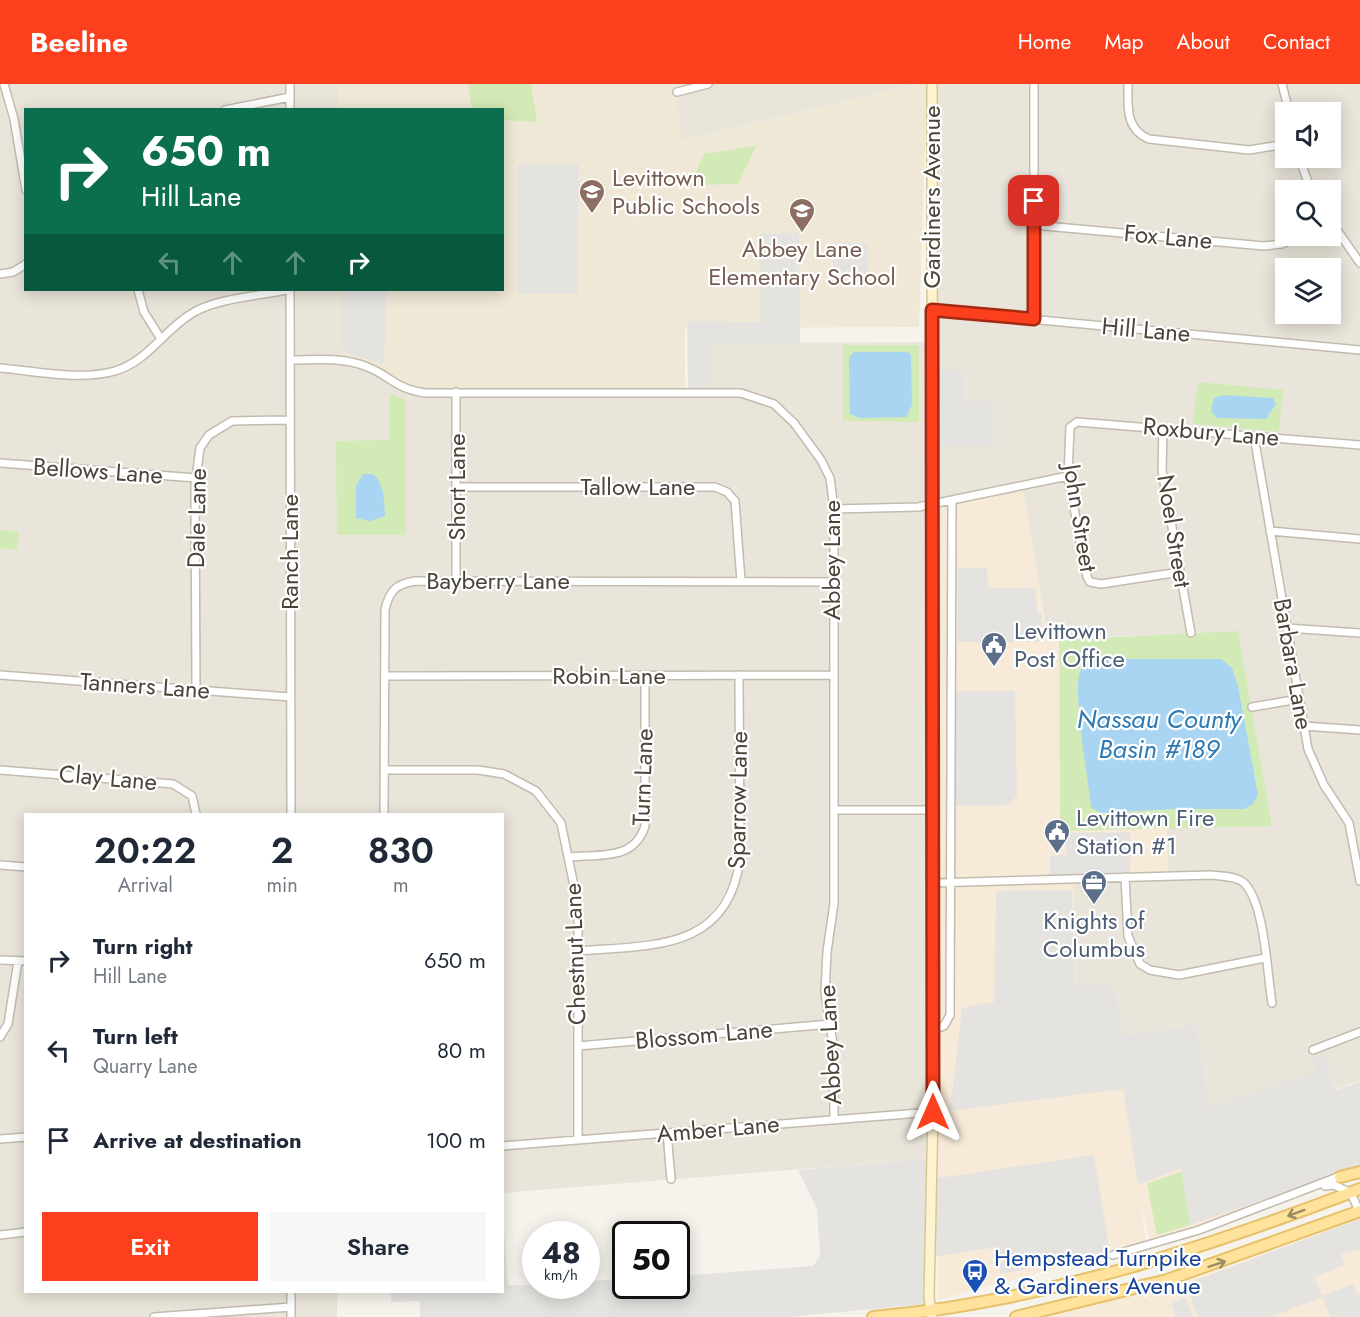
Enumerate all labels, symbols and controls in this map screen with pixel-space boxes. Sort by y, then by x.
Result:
text: Beeline [30,22,128,63]
text: Home [1018,27,1071,57]
text: Map [1104,27,1144,57]
text: About [1177,27,1230,57]
text: Contact [1263,27,1330,57]
map controls [1275,102,1341,324]
button: sound [1275,102,1341,168]
street label: Gardiners Avenue [914,105,949,289]
text: 650 m [141,121,271,182]
icon: right [42,132,120,210]
place label: Levittown Public Schools [612,160,760,223]
pin [1008,175,1059,226]
text: Hill Lane [141,177,241,216]
school or university icon: Levittown Public Schools [577,177,607,215]
button: search [1275,180,1341,246]
icon: arrive [1017,184,1050,217]
school or university icon: Abbey Lane Elementary School [787,196,817,234]
street label: Fox Lane [1122,215,1214,258]
place label: Abbey Lane Elementary School [708,231,896,294]
icon: left [153,246,186,279]
icon: ahead [216,246,249,279]
icon: ahead [279,246,312,279]
icon: right [342,246,375,279]
button: layers [1275,258,1341,324]
street label: Hill Lane [1100,308,1192,351]
street label: Roxbury Lane [1141,408,1281,455]
street label: Short Lane [439,433,474,541]
street label: Bellows Lane [32,449,164,492]
street label: John Street [1054,459,1106,574]
street label: Dale Lane [178,468,215,568]
street label: Tallow Lane [581,469,695,504]
street label: Noel Street [1148,472,1201,590]
street label: Ranch Lane [272,494,307,610]
street label: Abbey Lane [814,500,849,620]
street label: Bayberry Lane [426,563,570,598]
street label: Barbara Lane [1265,596,1322,732]
place label: Levittown Post Office [1014,613,1125,676]
public building icon: Levittown Post Office [979,630,1009,668]
street label: Robin Lane [552,658,666,693]
street label: Tanners Lane [79,663,211,708]
water label: Nassau County Basin #189 [1077,700,1243,768]
street label: Turn Lane [623,728,662,826]
street label: Sparrow Lane [719,731,756,869]
street label: Clay Lane [57,756,159,799]
place label: Levittown Fire Station #1 [1076,800,1214,863]
public building icon: Levittown Fire Station #1 [1042,817,1072,855]
text: 20:22 [94,824,196,876]
text: 2 [271,824,293,876]
text: 830 [368,824,434,876]
office icon: Knights of Columbus [1079,868,1109,906]
text: Arrival [118,871,173,900]
text: min [266,871,298,900]
text: m [393,871,409,900]
street label: Chestnut Lane [555,882,594,1026]
place label: Knights of Columbus [1043,903,1146,966]
text: Turn right [93,930,193,962]
icon: right [42,944,75,977]
text: 650 m [424,944,486,976]
text: Hill Lane [93,962,167,991]
street label: Abbey Lane [809,984,850,1106]
street label: Blossom Lane [634,1011,774,1058]
text: Turn left [93,1020,178,1052]
icon: left [42,1034,75,1067]
text: 80 m [437,1034,486,1066]
text: Quarry Lane [93,1052,197,1081]
position arrow [901,1080,965,1144]
street label: Amber Lane [655,1106,781,1151]
icon: arrive [42,1124,75,1157]
text: Arrive at destination [93,1124,302,1156]
text: 100 m [426,1124,486,1156]
one-way arrow [1287,1208,1306,1219]
button: Exit [42,1212,258,1281]
button: Share [270,1212,486,1281]
speed limit sign: 50 [612,1221,690,1299]
text: 48 [541,1231,581,1274]
place label: Hempstead Turnpike & Gardiners Avenue [994,1240,1201,1303]
bus stop icon: Hempstead Turnpike & Gardiners Avenue [960,1257,990,1295]
one-way arrow [1207,1257,1226,1268]
text: km/h [544,1264,578,1286]

